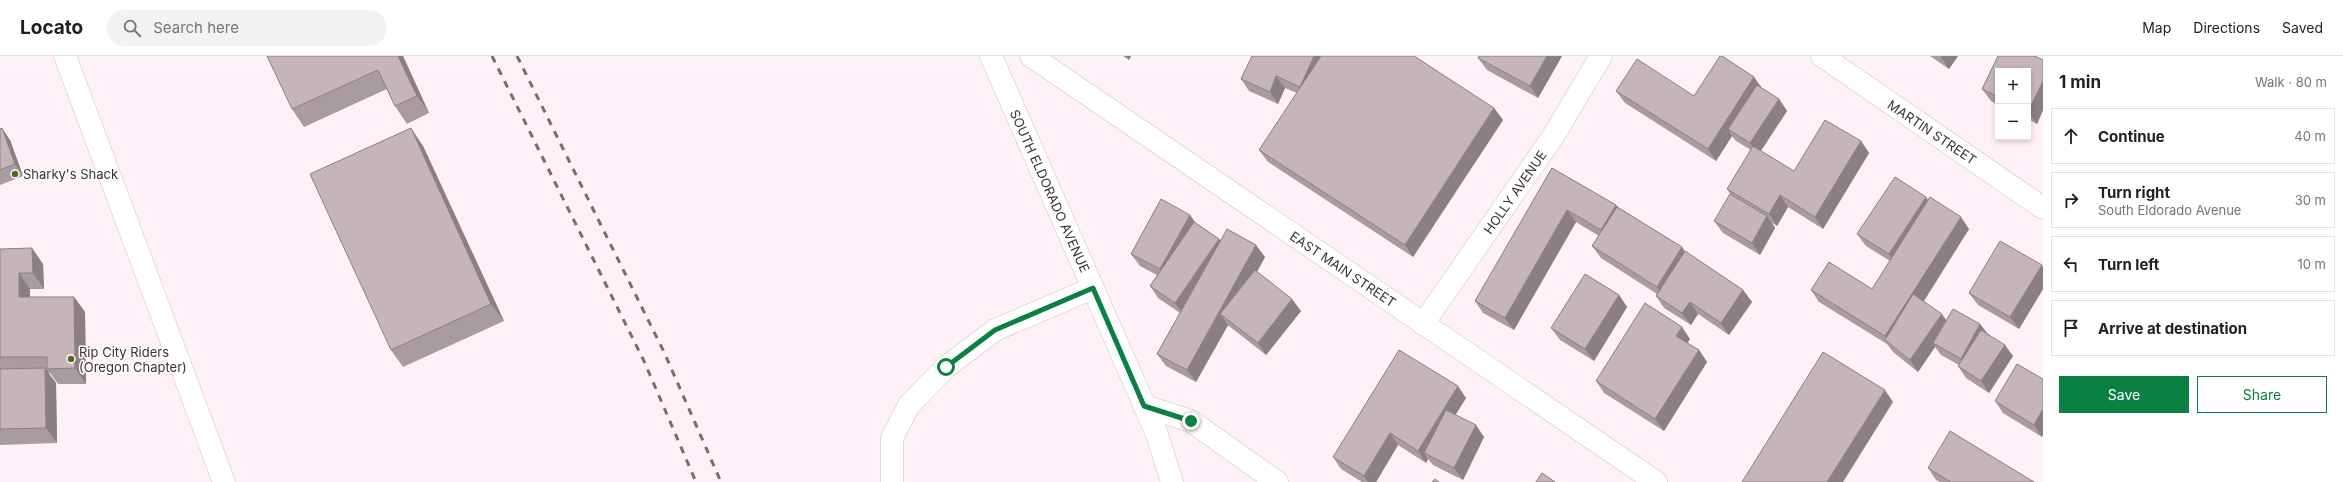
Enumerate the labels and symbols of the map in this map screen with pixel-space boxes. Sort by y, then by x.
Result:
street label: MARTIN STREET [1885,96,1979,168]
street label: SOUTH ELDORADO AVENUE [1007,107,1093,275]
street label: HOLLY AVENUE [1480,147,1550,237]
place label: Sharky's Shack [23,166,118,182]
marker: Sharky's Shack [10,169,20,179]
street label: EAST MAIN STREET [1287,228,1399,310]
place label: Rip City Riders (Oregon Chapter) [79,344,187,375]
marker: Rip City Riders (Oregon Chapter) [66,354,76,364]
route start [937,358,955,376]
route end [1182,412,1200,430]

